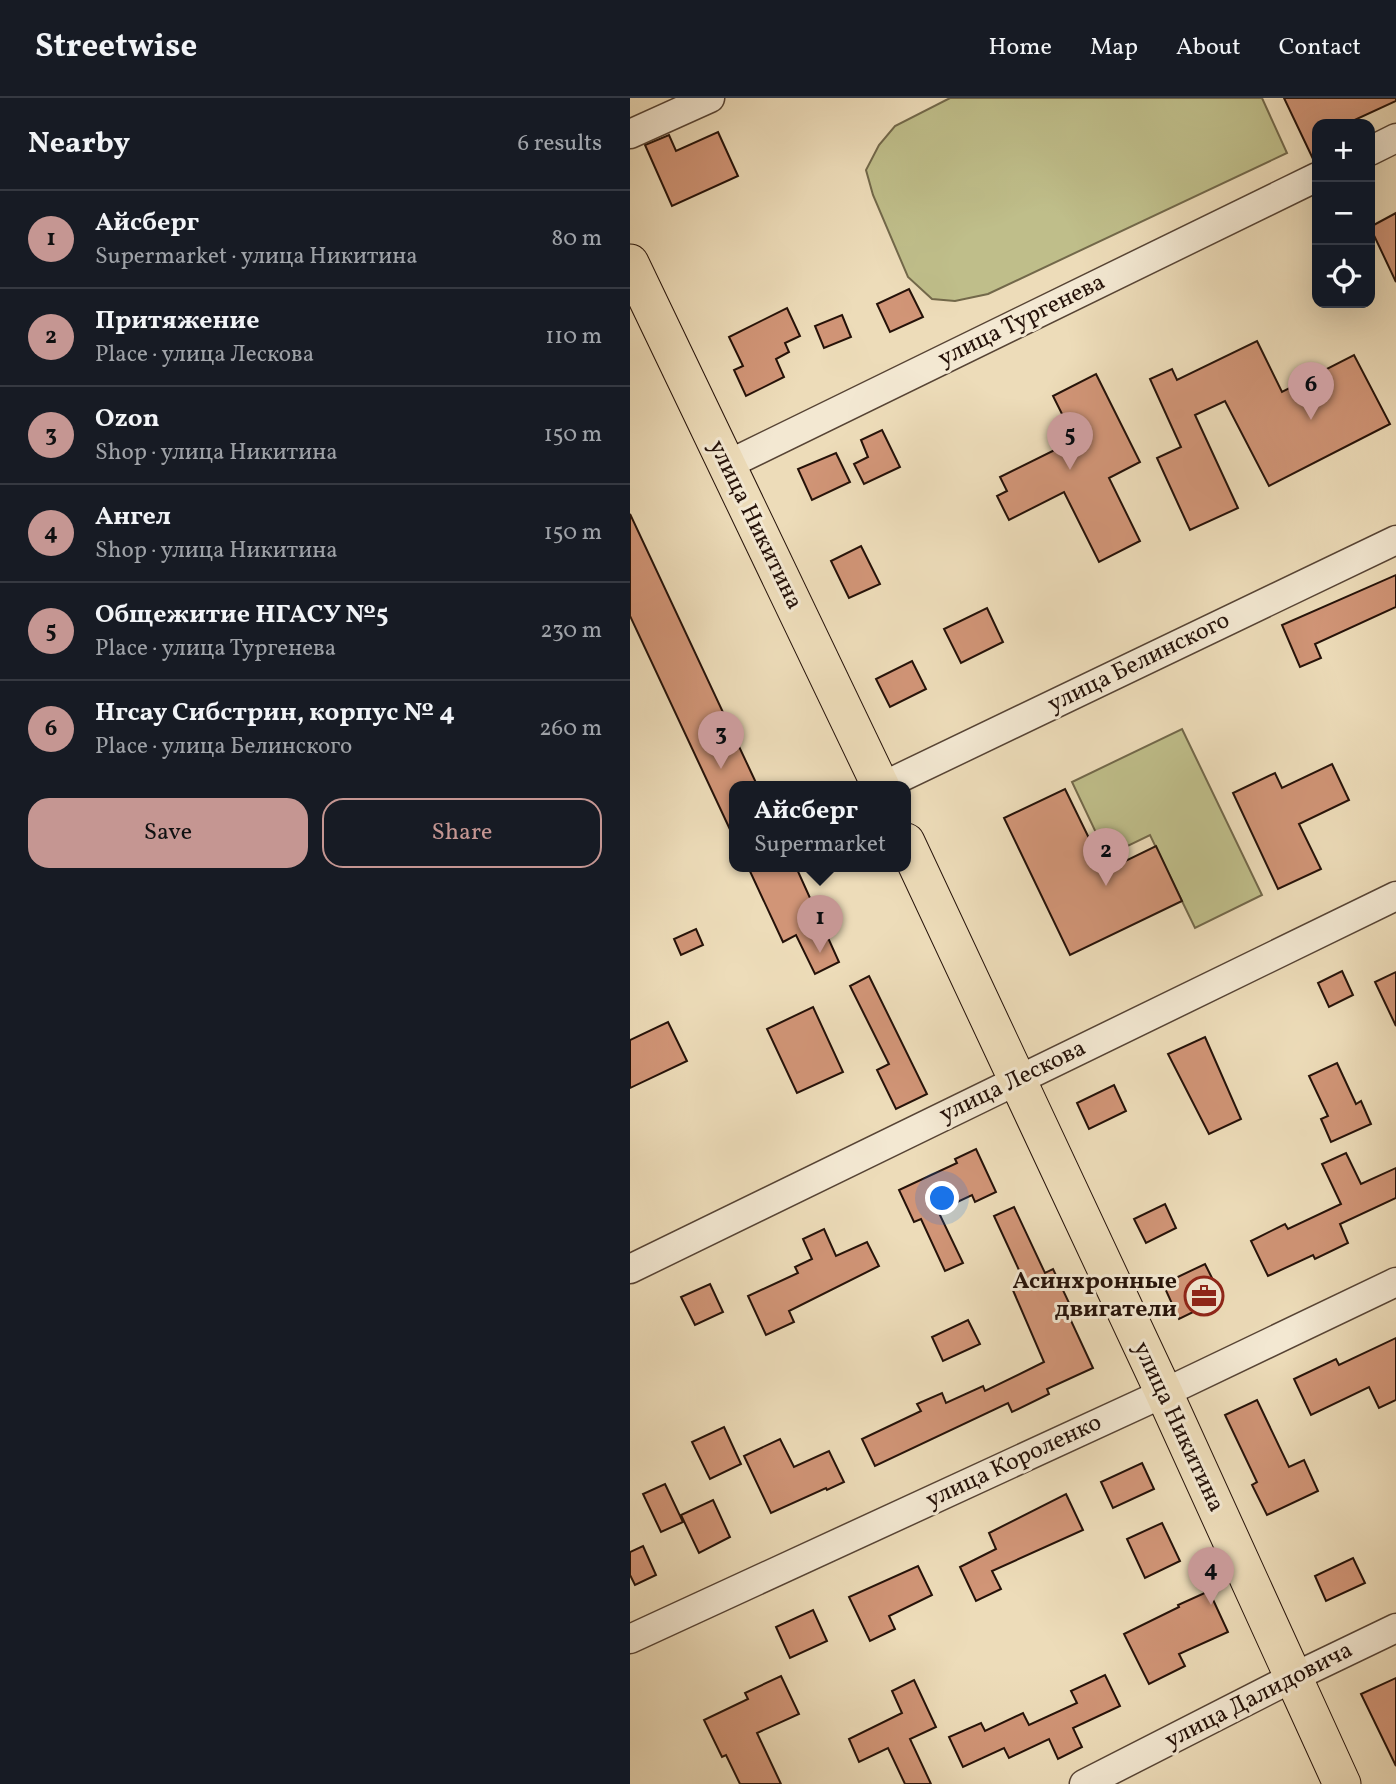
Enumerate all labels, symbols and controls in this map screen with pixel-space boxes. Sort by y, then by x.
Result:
text: Streetwise [35,25,197,71]
text: Home [988,31,1052,65]
text: Map [1090,31,1138,65]
text: About [1176,31,1241,65]
text: Contact [1279,31,1361,65]
map controls [1312,119,1375,308]
button: + [1312,119,1375,182]
text: Nearby [28,123,130,165]
text: 6 results [518,128,602,160]
button: − [1312,182,1375,245]
text: Айсберг [95,205,199,241]
text: 1 [46,223,56,255]
text: 80 m [552,223,602,255]
text: Supermarket · улица Никитина [95,241,418,273]
button: locate [1312,245,1375,308]
street label: улица Тургенева [933,266,1111,376]
text: Притяжение [95,303,260,339]
text: 2 [45,321,57,353]
text: 110 m [545,321,602,353]
text: Place · улица Лескова [95,339,314,371]
pin: 6 [1288,362,1334,420]
text: Ozon [95,401,160,437]
pin: 5 [1047,412,1093,470]
text: 3 [45,419,57,451]
text: 150 m [544,419,602,451]
street label: улица Никитина [699,434,811,616]
text: Shop · улица Никитина [95,437,338,469]
text: Ангел [95,499,171,535]
text: 4 [44,517,58,549]
text: 150 m [544,517,602,549]
text: Shop · улица Никитина [95,535,338,567]
text: Общежитие НГАСУ №5 [95,597,388,633]
street label: улица Белинского [1042,604,1236,722]
text: 5 [45,615,57,647]
text: 230 m [540,615,602,647]
text: Place · улица Тургенева [95,633,336,665]
text: Нгсау Сибстрин, корпус № 4 [95,695,455,731]
pin: 3 [698,711,744,769]
text: 6 [45,713,57,745]
text: 260 m [539,713,602,745]
text: Place · улица Белинского [95,731,352,763]
popup [729,781,911,872]
text: Айсберг [754,793,858,829]
button: Save [28,798,308,868]
button: Share [322,798,602,868]
pin: 2 [1083,828,1129,886]
text: Supermarket [754,829,886,861]
pin: 1 [797,895,843,953]
street label: улица Лескова [934,1032,1092,1132]
your location [925,1181,959,1215]
place label: Асинхронные двигатели [1012,1265,1177,1327]
office icon: Асинхронные двигатели [1183,1275,1225,1317]
street label: улица Никитина [1124,1336,1232,1518]
street label: улица Короленко [920,1406,1108,1518]
pin: 4 [1188,1547,1234,1605]
street label: улица Далидовича [1159,1634,1359,1758]

